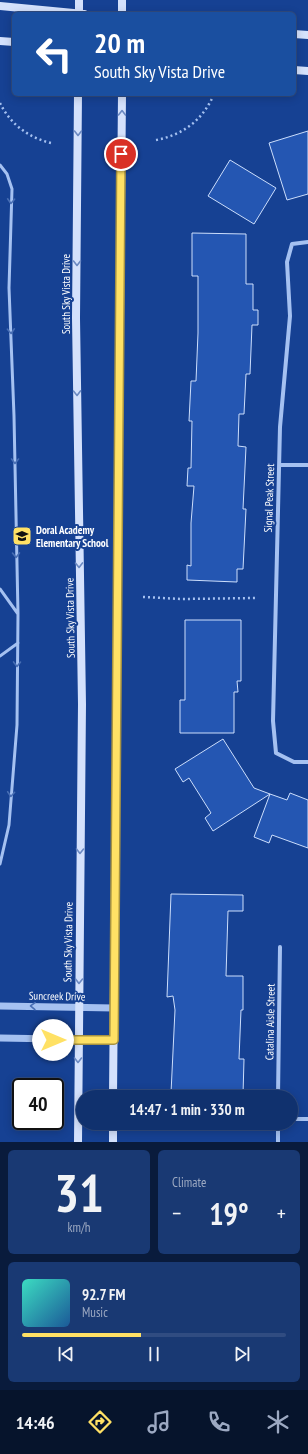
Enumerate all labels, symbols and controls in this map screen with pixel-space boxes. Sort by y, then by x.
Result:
text: 20 m [94,24,145,61]
icon: left [28,28,80,80]
text: South Sky Vista Drive [94,60,225,83]
one-way arrow [118,110,126,116]
one-way arrow [74,130,82,136]
pin [104,137,138,171]
icon: arrive [110,143,132,165]
one-way arrow [6,198,15,204]
street label: South Sky Vista Drive [59,253,73,334]
one-way arrow [73,260,81,266]
one-way arrow [6,328,15,334]
one-way arrow [73,390,82,396]
one-way arrow [10,458,19,464]
street label: Signal Peak Street [261,463,277,533]
place label: Doral Academy Elementary School [36,523,109,550]
school or university icon: Doral Academy Elementary School [11,525,33,547]
one-way arrow [12,552,21,558]
one-way arrow [75,562,84,568]
street label: South Sky Vista Drive [62,577,78,658]
one-way arrow [13,661,22,667]
one-way arrow [7,791,16,797]
one-way arrow [76,848,84,854]
street label: South Sky Vista Drive [60,901,76,982]
one-way arrow [75,978,83,984]
street label: Catalina Aisle Street [262,984,278,1060]
street label: Suncreek Drive [29,989,86,1004]
one-way arrow [30,1002,36,1010]
position arrow [32,1019,74,1061]
one-way arrow [74,1057,82,1063]
speed limit sign: 40 [12,1078,64,1130]
text: 14:47 · 1 min · 330 m [129,1100,245,1119]
text: 31 [54,1159,104,1226]
text: Climate [172,1174,206,1191]
text: 19° [209,1194,249,1233]
text: − [172,1199,181,1227]
text: + [277,1199,286,1227]
text: km/h [67,1219,91,1236]
text: 92.7 FM [82,1285,125,1304]
text: Music [82,1304,108,1321]
icon: previous [55,1343,77,1365]
icon: pause [143,1343,165,1365]
icon: next [231,1343,253,1365]
icon: directions [86,1408,114,1436]
icon: music [145,1408,173,1436]
icon: phone [205,1408,233,1436]
icon: climate [264,1408,292,1436]
text: 14:46 [16,1411,55,1434]

